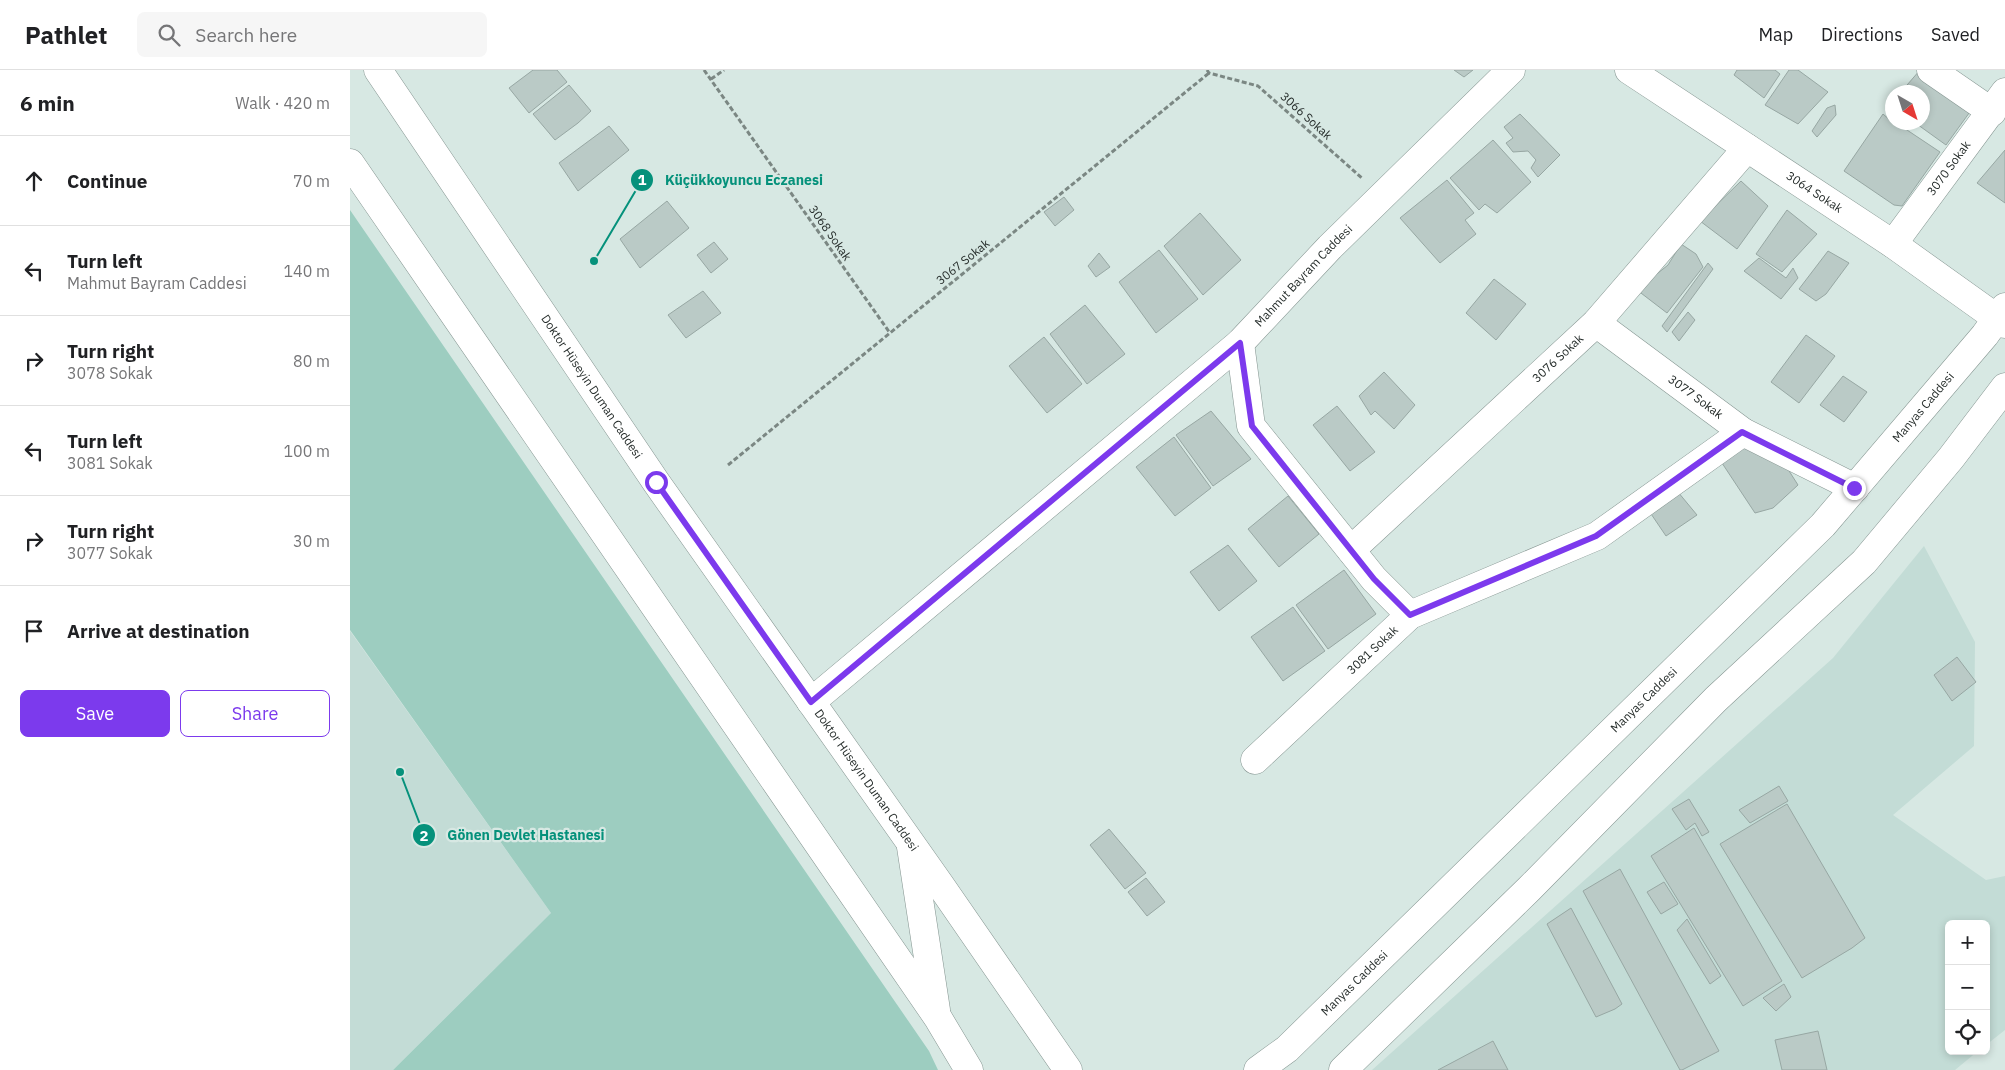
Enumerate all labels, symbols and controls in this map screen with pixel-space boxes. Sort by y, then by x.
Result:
search box [137,12,487,57]
text: Pathlet [25,19,107,51]
icon: search [155,21,183,49]
text: Search here [195,23,297,47]
text: Map [1758,23,1793,46]
text: Directions [1821,23,1903,46]
text: Saved [1931,23,1980,46]
north arrow [1885,85,1930,130]
text: 6 min [20,89,75,117]
street label: 3066 Sokak [1277,89,1336,143]
text: Walk · 420 m [235,93,330,113]
street label: 3070 Sokak [1923,137,1974,198]
callout: Küçükkoyuncu Eczanesi [630,166,833,195]
icon: ahead [20,167,48,195]
street label: 3064 Sokak [1784,168,1846,216]
text: Continue [67,169,147,193]
text: 1 [637,170,647,189]
text: 70 m [293,171,330,191]
text: Küçükkoyuncu Eczanesi [665,171,823,189]
street label: 3068 Sokak [806,202,855,264]
street label: Mahmut Bayram Caddesi [1251,221,1355,329]
street label: 3067 Sokak [933,235,993,288]
text: Turn left [67,249,143,273]
icon: left [20,257,48,285]
text: 140 m [283,261,330,281]
text: Mahmut Bayram Caddesi [67,273,247,293]
street label: Doktor Hüseyin Duman Caddesi [538,312,646,461]
street label: 3076 Sokak [1529,330,1587,385]
text: Turn right [67,339,154,363]
icon: right [20,347,48,375]
text: 80 m [293,351,330,371]
text: 3078 Sokak [67,363,153,383]
street label: Manyas Caddesi [1889,369,1957,445]
street label: 3077 Sokak [1666,371,1727,422]
text: Turn left [67,429,143,453]
icon: left [20,437,48,465]
text: 100 m [283,441,330,461]
text: 3081 Sokak [67,453,153,473]
route start [645,471,668,494]
route end [1843,477,1866,500]
text: Turn right [67,519,154,543]
icon: right [20,527,48,555]
text: 30 m [293,531,330,551]
text: 3077 Sokak [67,543,153,563]
icon: arrive [20,617,48,645]
text: Arrive at destination [67,619,250,643]
street label: 3081 Sokak [1344,622,1401,677]
street label: Manyas Caddesi [1607,664,1680,735]
button: Save [20,690,170,737]
button: Share [180,690,330,737]
street label: Doktor Hüseyin Duman Caddesi [812,706,922,854]
callout: Gönen Devlet Hastanesi [412,821,614,850]
text: 2 [419,826,429,845]
text: Gönen Devlet Hastanesi [447,826,605,844]
map controls [1945,920,1990,1055]
button: + [1945,920,1990,965]
street label: Manyas Caddesi [1318,947,1390,1019]
button: − [1945,965,1990,1010]
button: locate [1945,1010,1990,1055]

